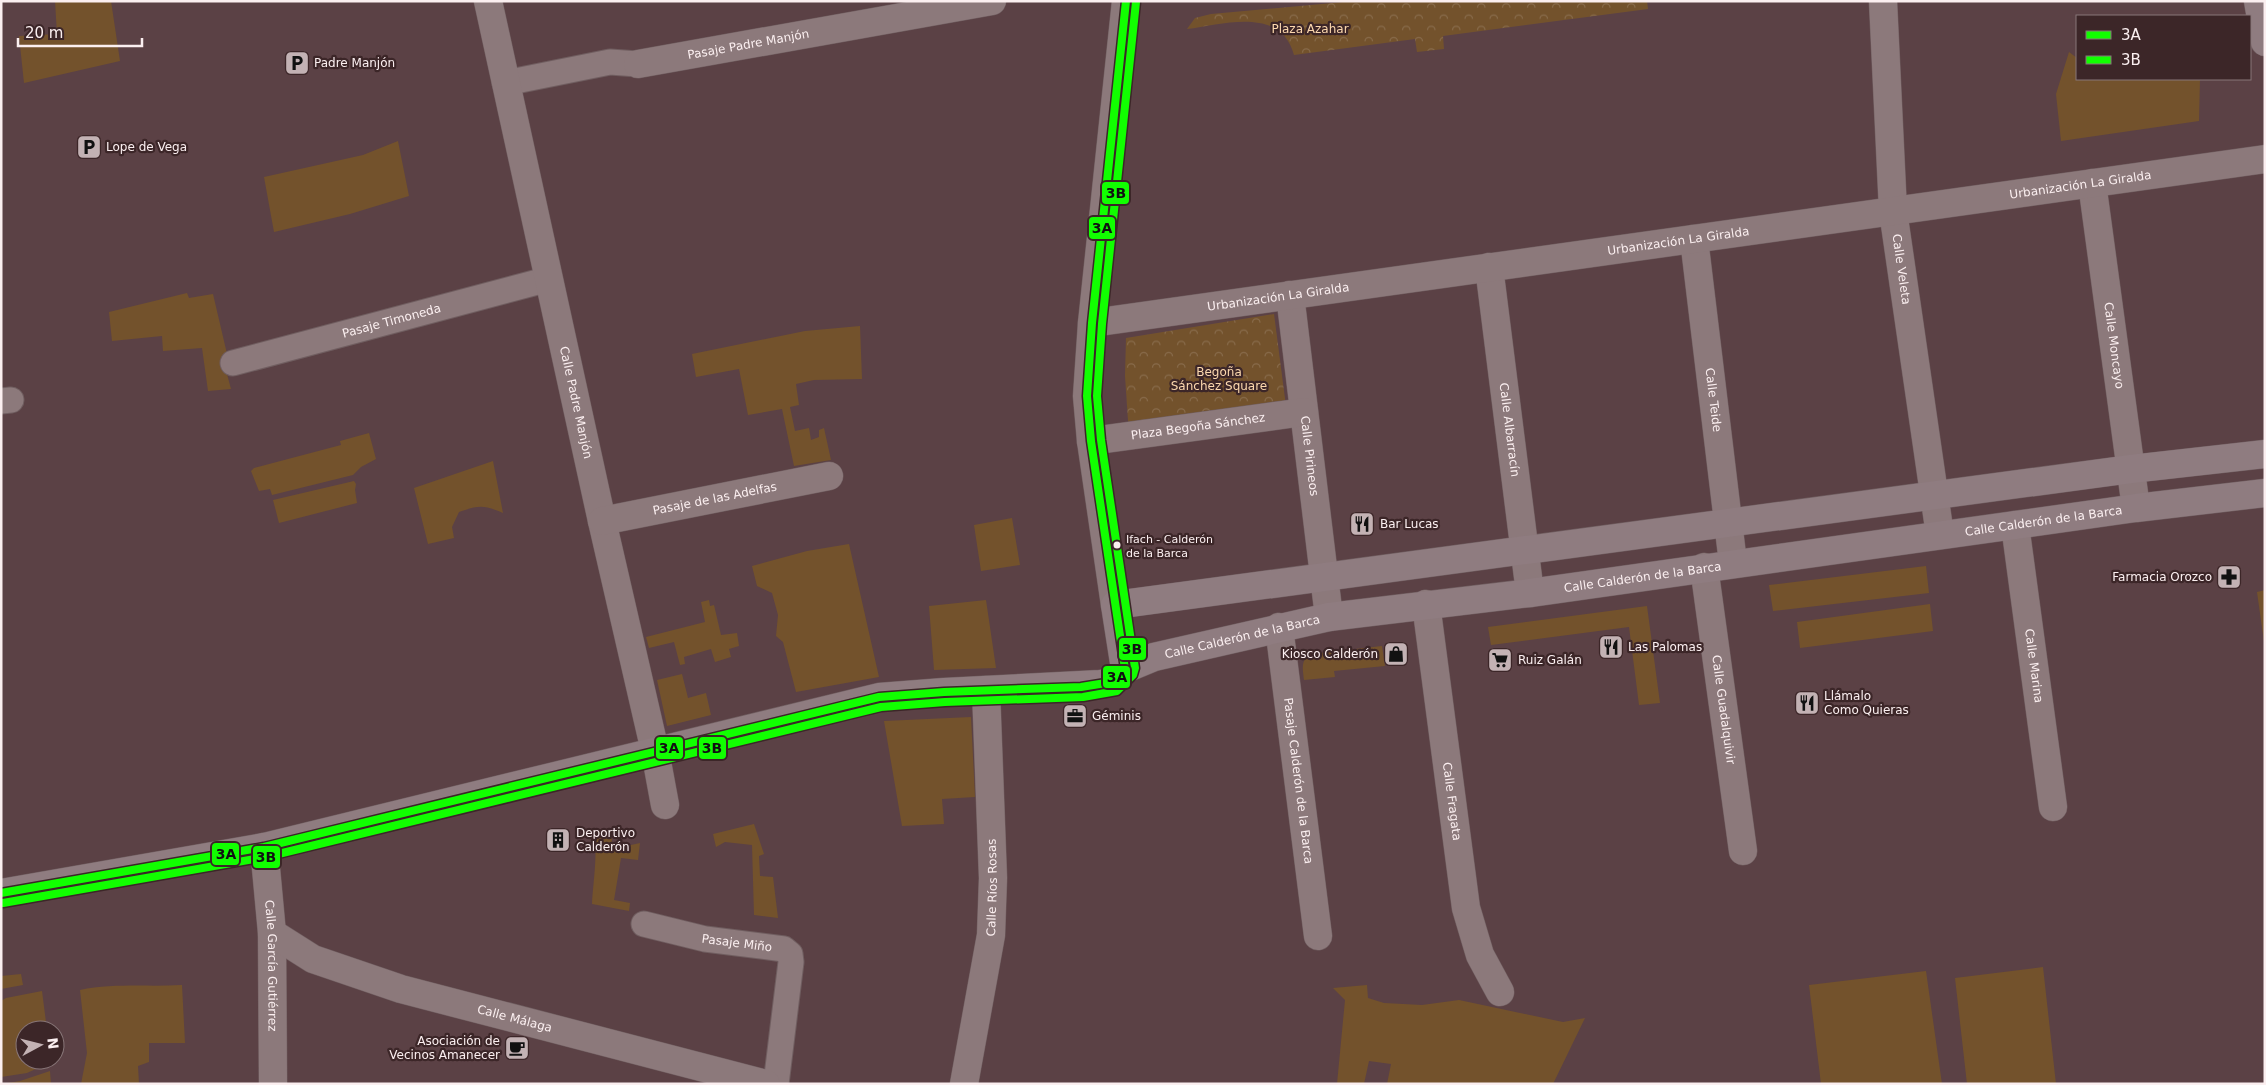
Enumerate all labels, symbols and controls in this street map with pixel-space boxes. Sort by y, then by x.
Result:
scale bar [18,15,141,47]
legend [2076,15,2251,80]
park label: Plaza Azahar [1271,22,1349,36]
text: 20 m [25,24,63,42]
text: 3A [2121,26,2142,44]
street label: Pasaje Padre Manjón [686,27,810,62]
parking icon: Padre Manjón [284,50,310,76]
text: 3B [2121,51,2141,69]
place label: Padre Manjón [314,56,395,70]
parking icon: Lope de Vega [76,134,102,160]
place label: Lope de Vega [106,140,187,154]
street label: Urbanización La Giralda [2008,168,2152,202]
line badge: 3B [1101,181,1130,205]
text: 3B [1106,185,1126,201]
line badge: 3A [1088,216,1116,240]
text: 3A [1092,220,1112,236]
street label: Urbanización La Giralda [1606,224,1750,258]
street label: Calle Veleta [1889,233,1913,305]
street label: Urbanización La Giralda [1206,280,1350,314]
street label: Pasaje Timoneda [341,301,442,341]
street label: Calle Moncayo [2101,301,2127,390]
street label: Calle Padre Manjón [557,345,595,460]
park label: Begoña Sánchez Square [1171,365,1267,393]
street label: Calle Teide [1703,367,1724,433]
street label: Calle Albarracín [1497,382,1522,478]
street label: Plaza Begoña Sánchez [1130,410,1266,442]
street label: Calle Pirineos [1298,415,1321,497]
street label: Pasaje de las Adelfas [652,480,778,518]
street label: Calle Calderón de la Barca [1964,503,2123,539]
restaurant icon: Bar Lucas [1349,511,1375,537]
place label: Bar Lucas [1380,517,1439,531]
place label: Ifach - Calderón de la Barca [1126,533,1213,560]
marker: Ifach - Calderón de la Barca [1112,540,1122,550]
street label: Calle Calderón de la Barca [1563,559,1722,595]
pharmacy icon: Farmacia Orozco [2216,564,2242,590]
place label: Farmacia Orozco [2112,570,2212,584]
street label: Calle Calderón de la Barca [1163,612,1321,661]
street label: Calle Marina [2022,628,2046,704]
restaurant icon: Las Palomas [1598,634,1624,660]
line badge: 3B [1118,637,1147,661]
place label: Las Palomas [1628,640,1702,654]
text: 3B [1122,641,1142,657]
shop icon: Kiosco Calderón [1383,641,1409,667]
place label: Kiosco Calderón [1282,647,1378,661]
supermarket icon: Ruiz Galán [1487,647,1513,673]
place label: Ruiz Galán [1518,653,1582,667]
street label: Calle Guadalquivir [1709,654,1738,765]
line badge: 3A [1102,665,1131,689]
text: 3A [1107,669,1127,685]
place label: Llámalo Como Quieras [1824,689,1909,717]
restaurant icon: Llámalo Como Quieras [1794,690,1820,716]
street label: Pasaje Calderón de la Barca [1281,697,1316,865]
office icon: Géminis [1062,703,1088,729]
place label: Géminis [1092,709,1141,723]
line badge: 3A [655,736,684,760]
line badge: 3B [698,736,727,760]
text: 3A [659,740,679,756]
text: 3B [702,740,722,756]
street label: Calle Fragata [1440,761,1464,841]
place label: Deportivo Calderón [576,826,635,854]
building icon: Deportivo Calderón [545,827,571,853]
street label: Calle Ríos Rosas [984,838,1000,937]
line badge: 3A [211,842,240,866]
line badge: 3B [252,845,281,869]
text: 3A [216,846,236,862]
text: 3B [256,849,276,865]
street label: Calle García Gutiérrez [262,899,280,1031]
street label: Pasaje Miño [701,932,773,954]
street label: Calle Málaga [476,1002,554,1035]
north arrow [15,1020,65,1070]
place label: Asociación de Vecinos Amanecer [389,1034,500,1062]
cafe icon: Asociación de Vecinos Amanecer [504,1035,530,1061]
text: N [44,1037,62,1050]

